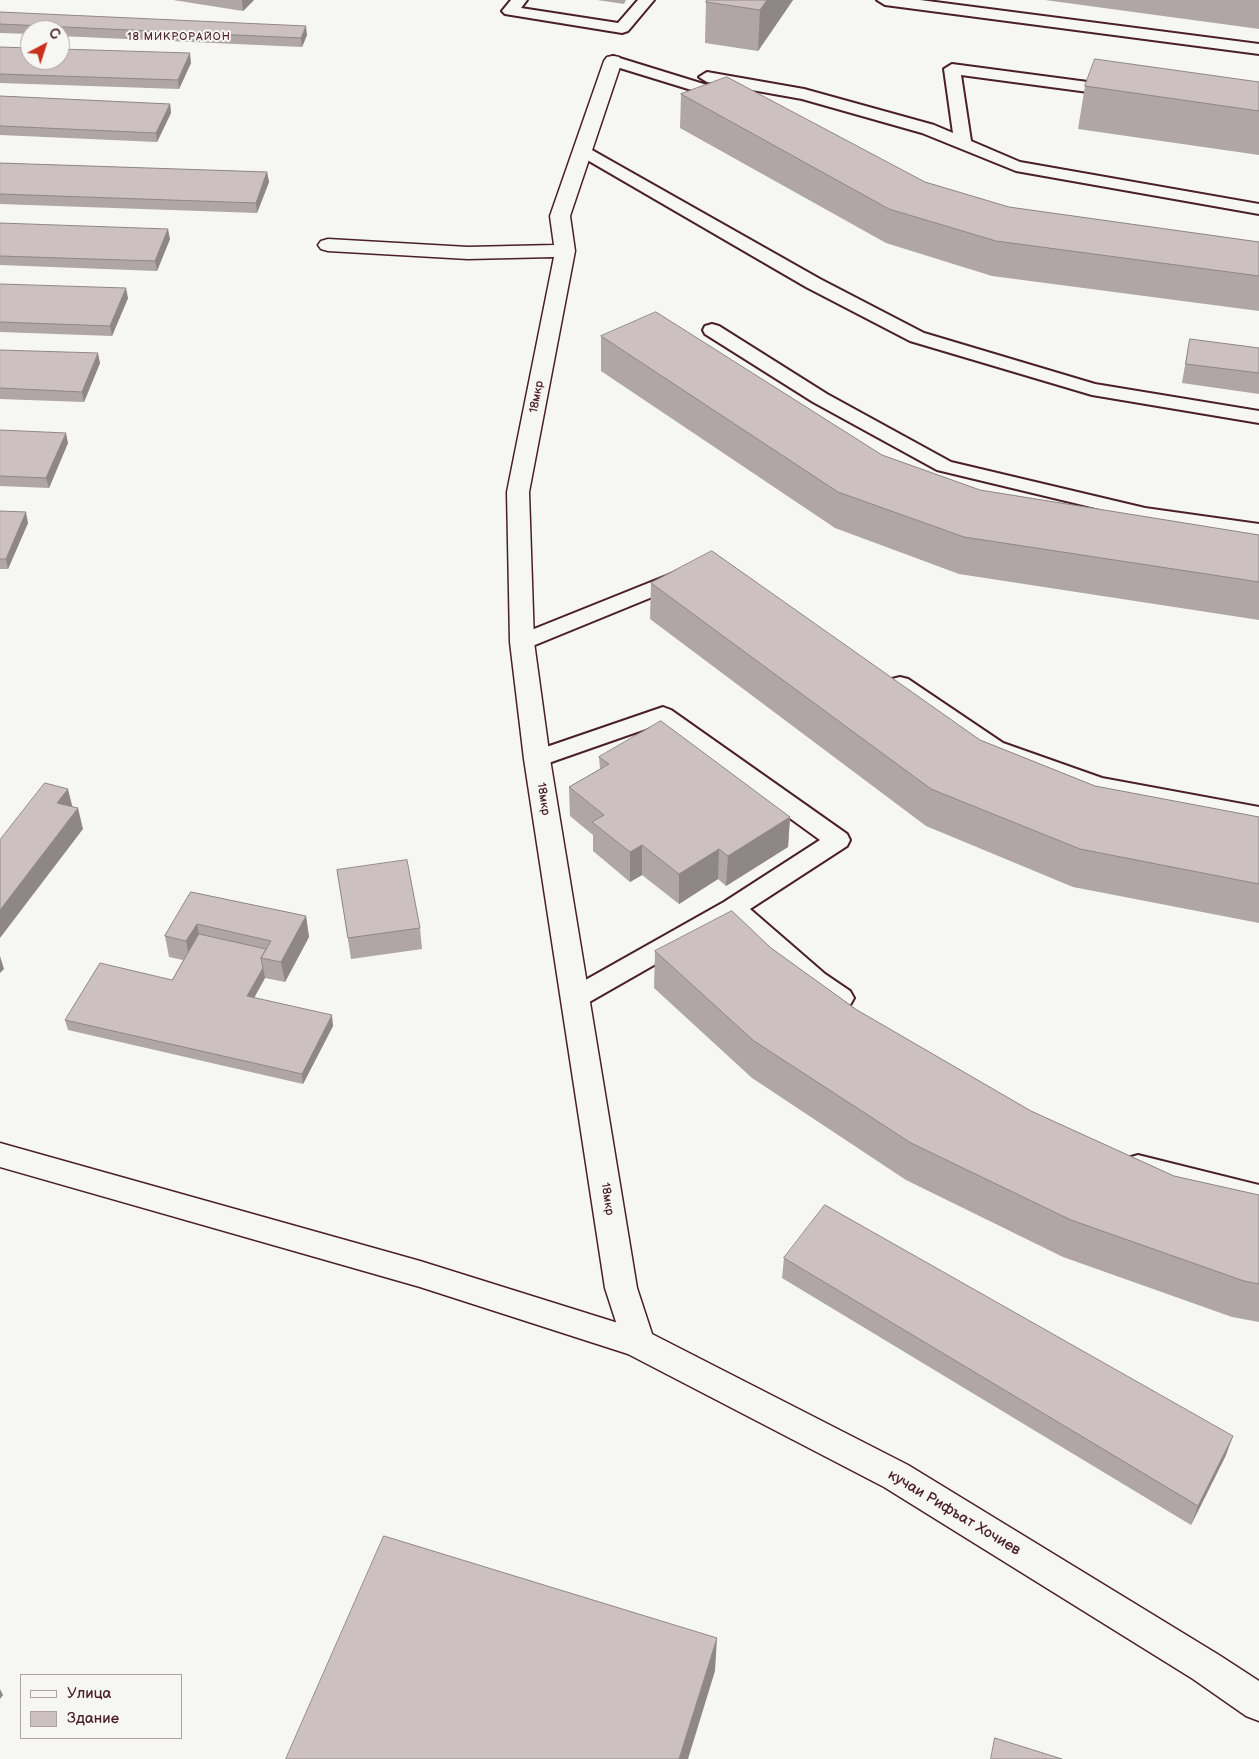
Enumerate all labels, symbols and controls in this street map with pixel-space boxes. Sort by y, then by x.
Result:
north arrow [20,20,70,70]
text: С [45,24,64,44]
district label: 18 МИКРОРАЙОН [126,30,232,44]
street label: 18мкр [527,380,547,414]
street label: 18мкр [533,782,553,816]
street label: 18мкр [597,1182,617,1216]
street label: кучаи Рифъат Хочиев [884,1466,1024,1560]
legend [20,1674,182,1739]
text: Улица [67,1684,111,1703]
text: Здание [67,1709,119,1728]

